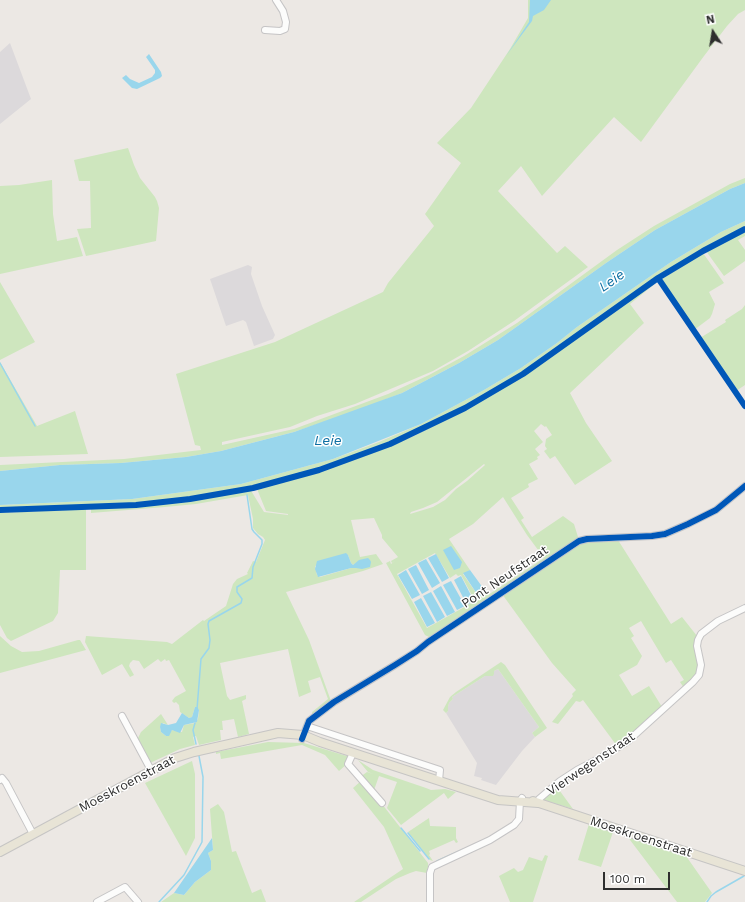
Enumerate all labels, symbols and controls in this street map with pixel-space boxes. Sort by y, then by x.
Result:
north arrow [693,12,733,52]
text: N [705,13,716,27]
water label: Leie [596,266,628,296]
water label: Leie [314,433,342,449]
street label: Pont Neufstraat [459,542,551,612]
street label: Vierwegenstraat [544,729,638,799]
street label: Moeskroenstraat [76,752,178,816]
street label: Moeskroenstraat [588,813,694,861]
scale bar [605,864,672,890]
text: 100 m [610,872,645,886]

